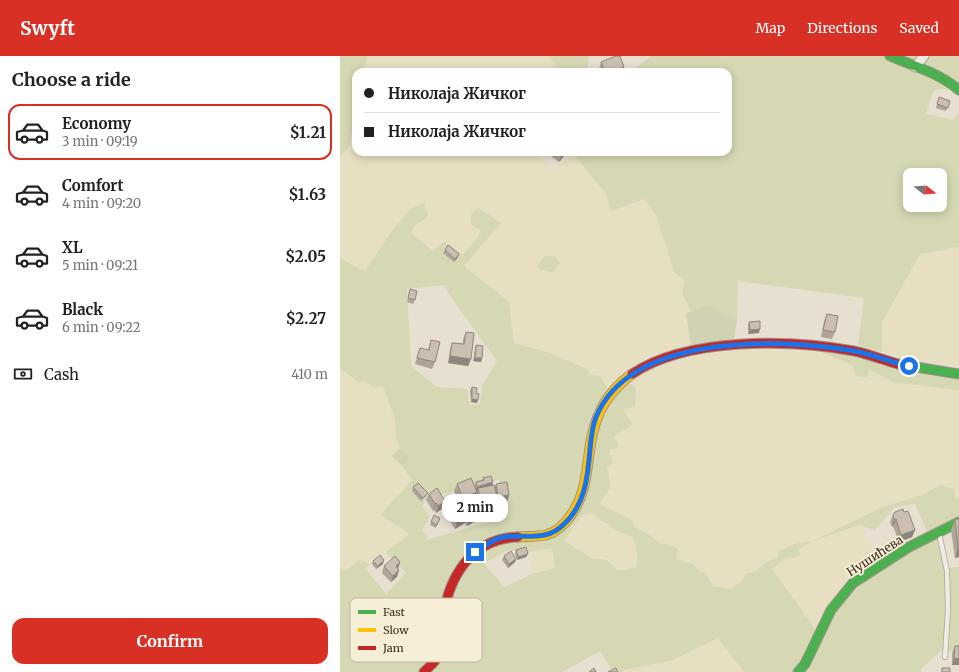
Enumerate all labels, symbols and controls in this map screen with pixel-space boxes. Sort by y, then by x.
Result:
text: Swyft [20,16,75,40]
text: Map [755,19,785,37]
text: Directions [807,19,877,37]
text: Saved [899,19,939,37]
text: Choose a ride [12,68,131,91]
text: Николаја Жичког [388,84,526,103]
icon: car [14,114,50,150]
text: Economy [62,114,131,133]
text: Николаја Жичког [388,122,526,141]
text: $1.21 [290,123,326,142]
text: 3 min · 09:19 [62,133,138,150]
north arrow [903,168,947,212]
map controls [903,168,947,212]
icon: car [14,176,50,212]
text: Comfort [62,176,123,195]
text: $1.63 [288,185,326,204]
text: 4 min · 09:20 [62,195,141,212]
icon: car [14,238,50,274]
text: XL [62,238,83,257]
text: $2.05 [285,247,326,266]
text: 5 min · 09:21 [62,257,138,274]
icon: car [14,300,50,336]
text: Black [62,300,103,319]
text: $2.27 [286,309,326,328]
text: 6 min · 09:22 [62,319,140,336]
route start [900,357,918,375]
icon: cash [12,363,34,385]
text: Cash [44,365,79,384]
text: 410 m [291,366,328,383]
callout: 2 min [442,494,508,522]
text: 2 min [456,499,494,516]
street label: Нушићева [844,532,906,579]
route end [466,543,484,561]
legend [350,598,482,662]
text: Fast [383,605,406,619]
button: Confirm [12,618,328,664]
text: Slow [383,623,409,637]
text: Jam [382,641,404,655]

